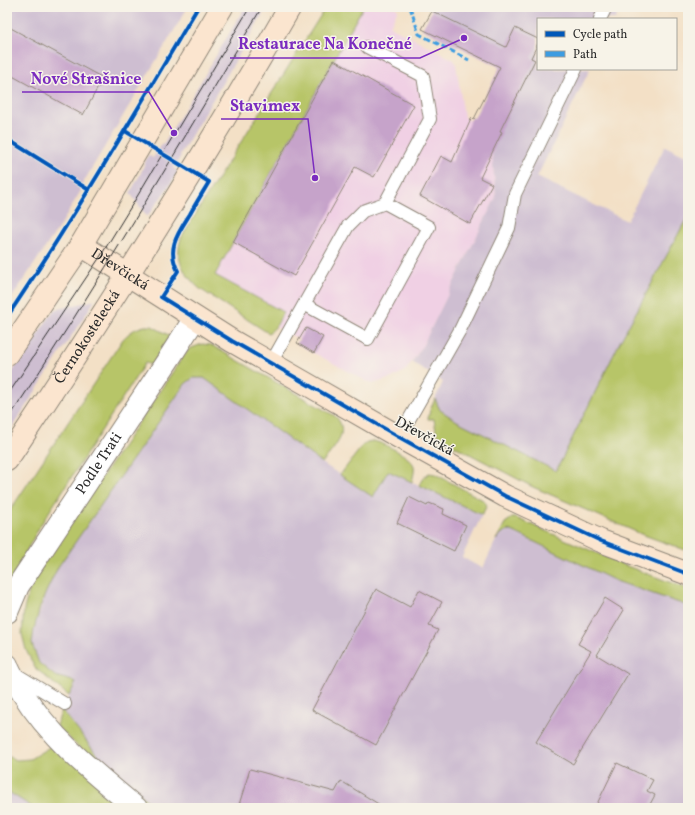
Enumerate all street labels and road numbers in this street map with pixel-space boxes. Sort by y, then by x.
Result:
street label: Dřevčická [87,243,153,296]
street label: Černokostelecká [49,286,126,388]
street label: Dřevčická [390,412,458,462]
street label: Podle Trati [71,429,127,499]

